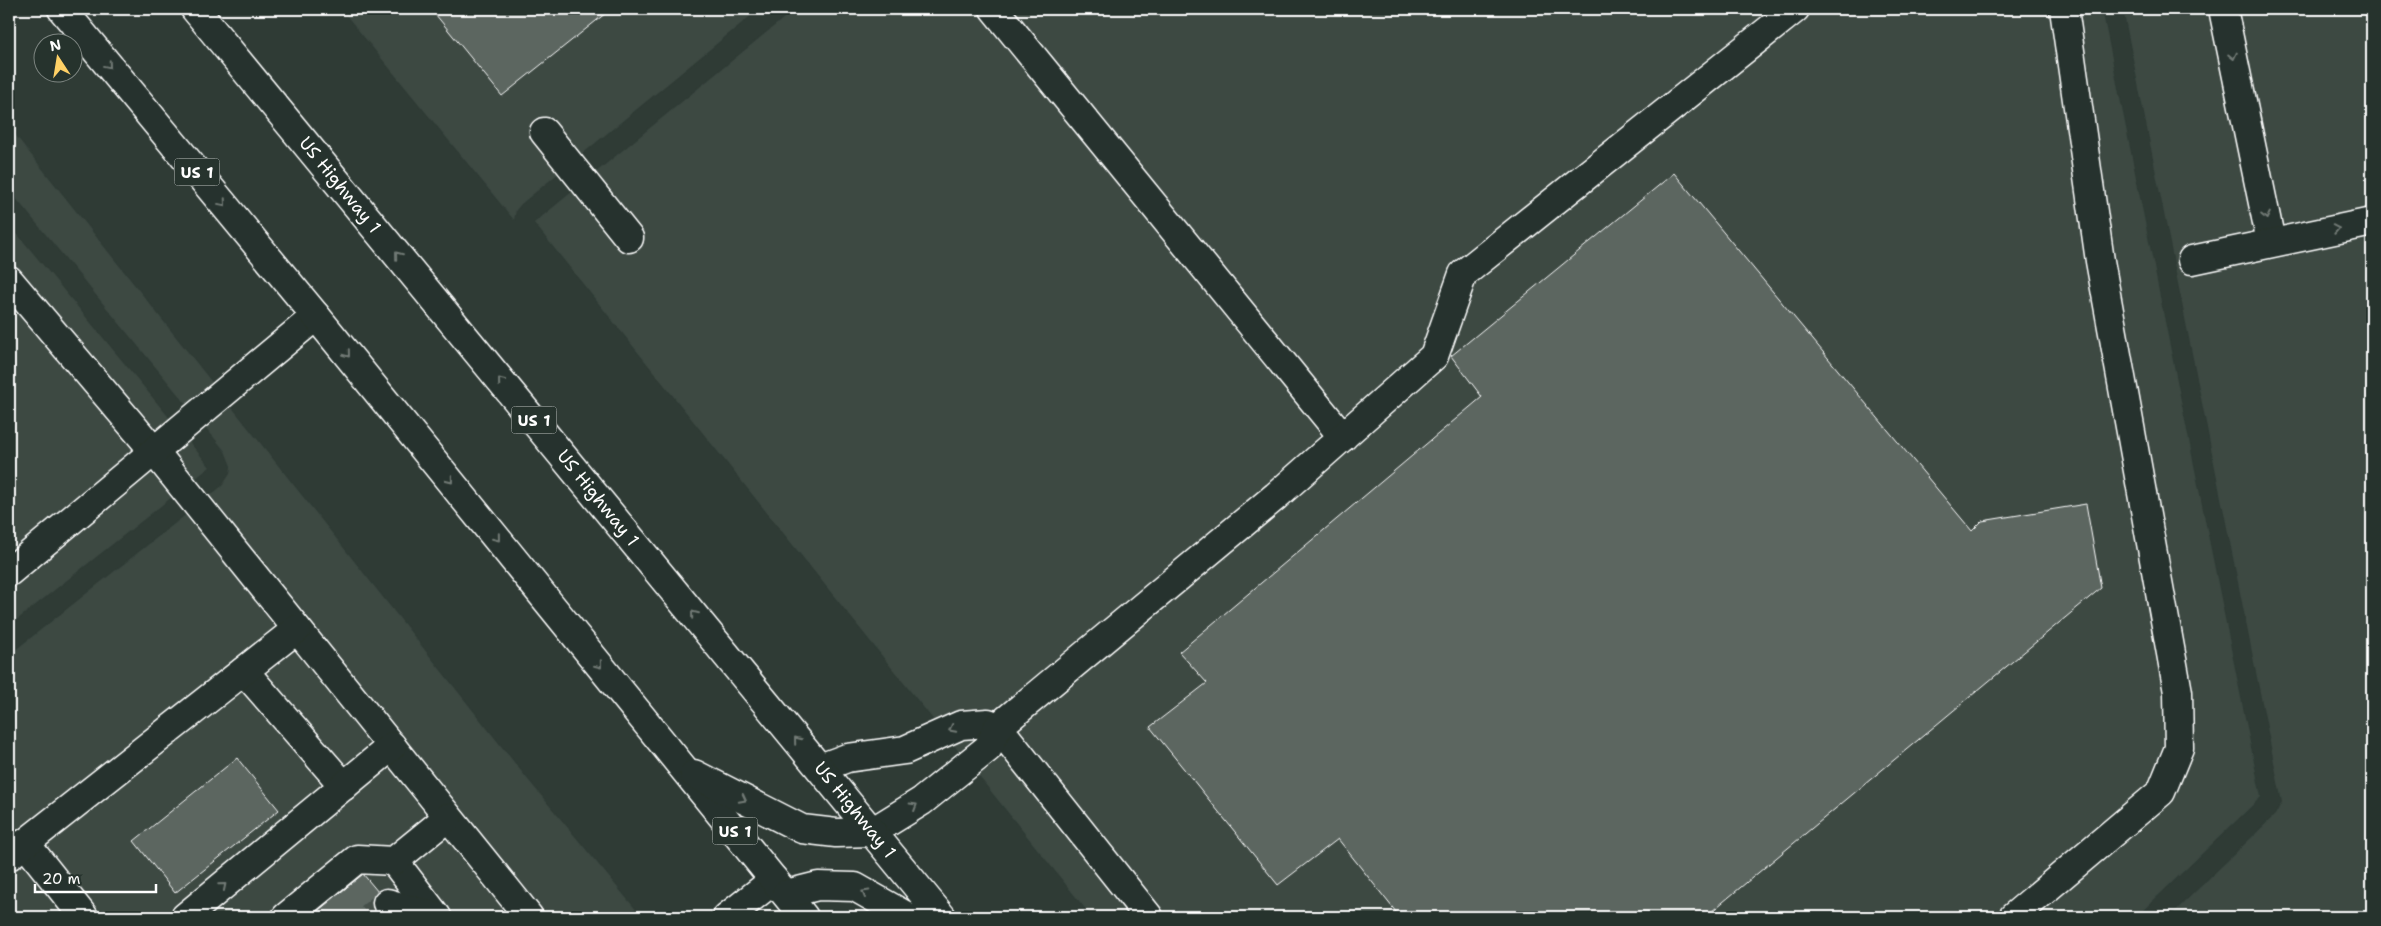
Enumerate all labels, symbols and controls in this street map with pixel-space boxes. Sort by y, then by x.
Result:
north arrow [32,32,82,82]
text: N [48,35,63,55]
one-way arrow [2227,52,2238,61]
one-way arrow [102,59,111,68]
street label: US Highway 1 [294,132,386,238]
road number: US 1 [174,158,220,186]
one-way arrow [217,198,226,207]
one-way arrow [2260,211,2271,220]
one-way arrow [2332,224,2341,235]
one-way arrow [395,252,404,261]
one-way arrow [342,348,350,357]
one-way arrow [498,377,507,386]
road number: US 1 [512,406,556,434]
street label: US Highway 1 [552,445,644,551]
one-way arrow [444,474,452,483]
one-way arrow [491,533,500,542]
one-way arrow [690,611,699,620]
one-way arrow [594,659,603,668]
one-way arrow [948,723,957,733]
one-way arrow [794,737,802,746]
street label: US Highway 1 [809,757,901,863]
one-way arrow [738,793,747,803]
one-way arrow [908,803,917,813]
road number: US 1 [712,818,758,844]
scale bar [35,861,156,893]
text: 20 m [42,869,81,889]
one-way arrow [217,884,226,892]
one-way arrow [862,889,871,899]

